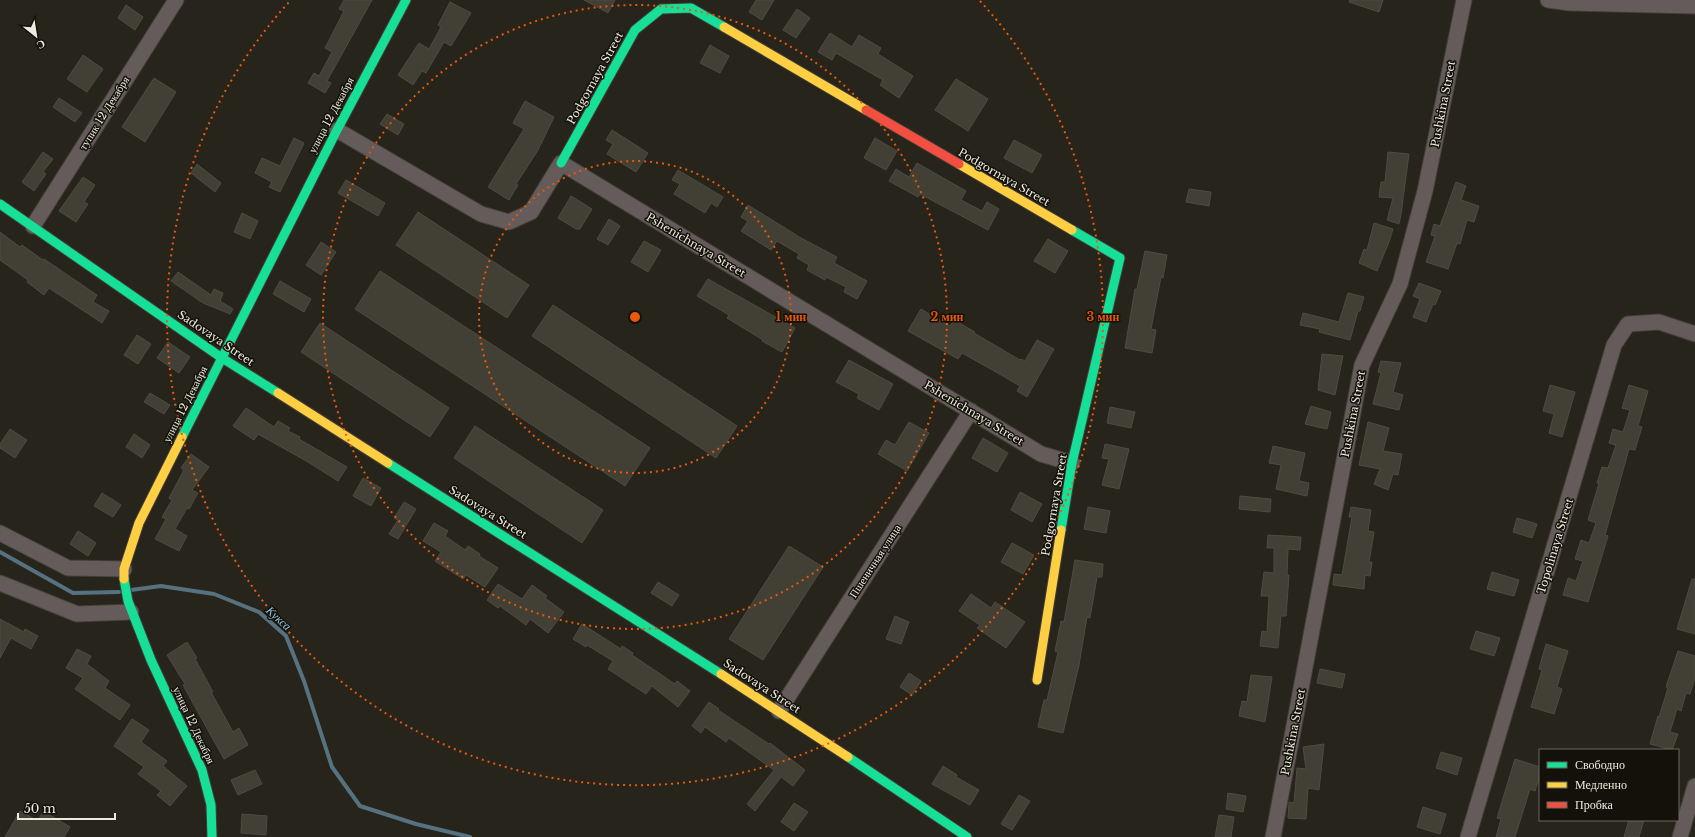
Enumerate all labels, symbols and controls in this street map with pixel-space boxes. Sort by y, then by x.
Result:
north arrow [16,16,56,56]
street label: Podgornaya Street [564,29,627,127]
text: С [34,37,48,53]
street label: Pushkina Street [1428,59,1458,148]
street label: тупик 12 Декабря [76,74,132,152]
street label: улица 12 Декабря [305,75,357,155]
street label: Podgornaya Street [956,145,1053,209]
street label: Pshenichnaya Street [644,210,749,281]
street label: Sadovaya Street [175,307,258,369]
text: 1 мин [776,309,806,324]
text: 2 мин [930,309,964,324]
text: 3 мин [1087,309,1120,324]
centre of rings [628,310,642,324]
street label: улица 12 Декабря [160,363,210,445]
street label: Pushkina Street [1338,369,1368,458]
street label: Pshenichnaya Street [922,378,1027,449]
street label: Podgornaya Street [1038,452,1070,557]
street label: Sadovaya Street [446,482,530,542]
street label: Topolinaya Street [1534,496,1576,596]
street label: Пшеничная улица [846,522,904,600]
water label: Кукса [263,602,295,633]
street label: Sadovaya Street [721,656,804,717]
street label: улица 12 Декабря [170,684,218,766]
street label: Pushkina Street [1278,687,1308,776]
legend [1539,749,1679,821]
text: Свободно [1575,757,1625,772]
text: Медленно [1575,777,1627,792]
scale bar [18,795,115,821]
text: Пробка [1575,797,1613,812]
text: 50 m [24,801,56,816]

